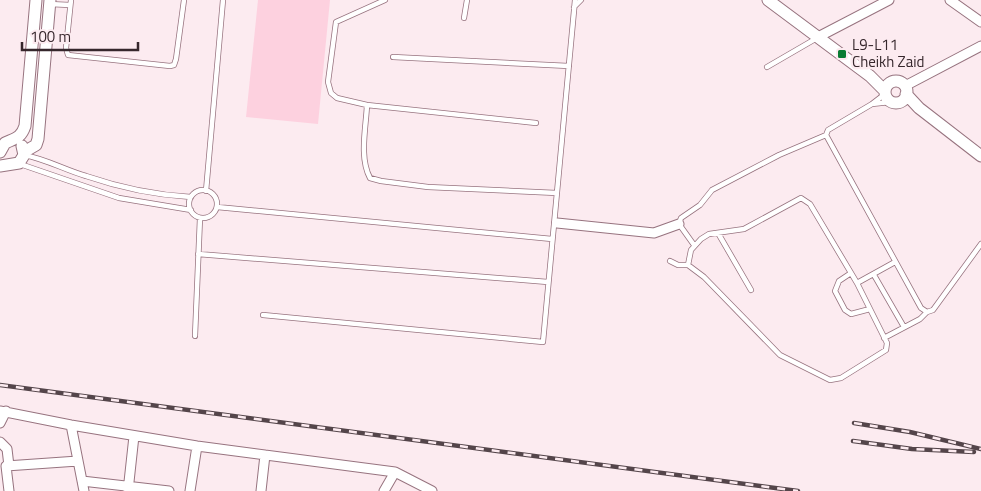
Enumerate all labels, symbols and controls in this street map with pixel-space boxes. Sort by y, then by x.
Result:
scale bar [22,20,139,52]
text: 100 m [30,25,71,48]
place label: L9-L11 Cheikh Zaid [852,33,924,73]
marker: L9-L11 Cheikh Zaid [836,48,848,60]

